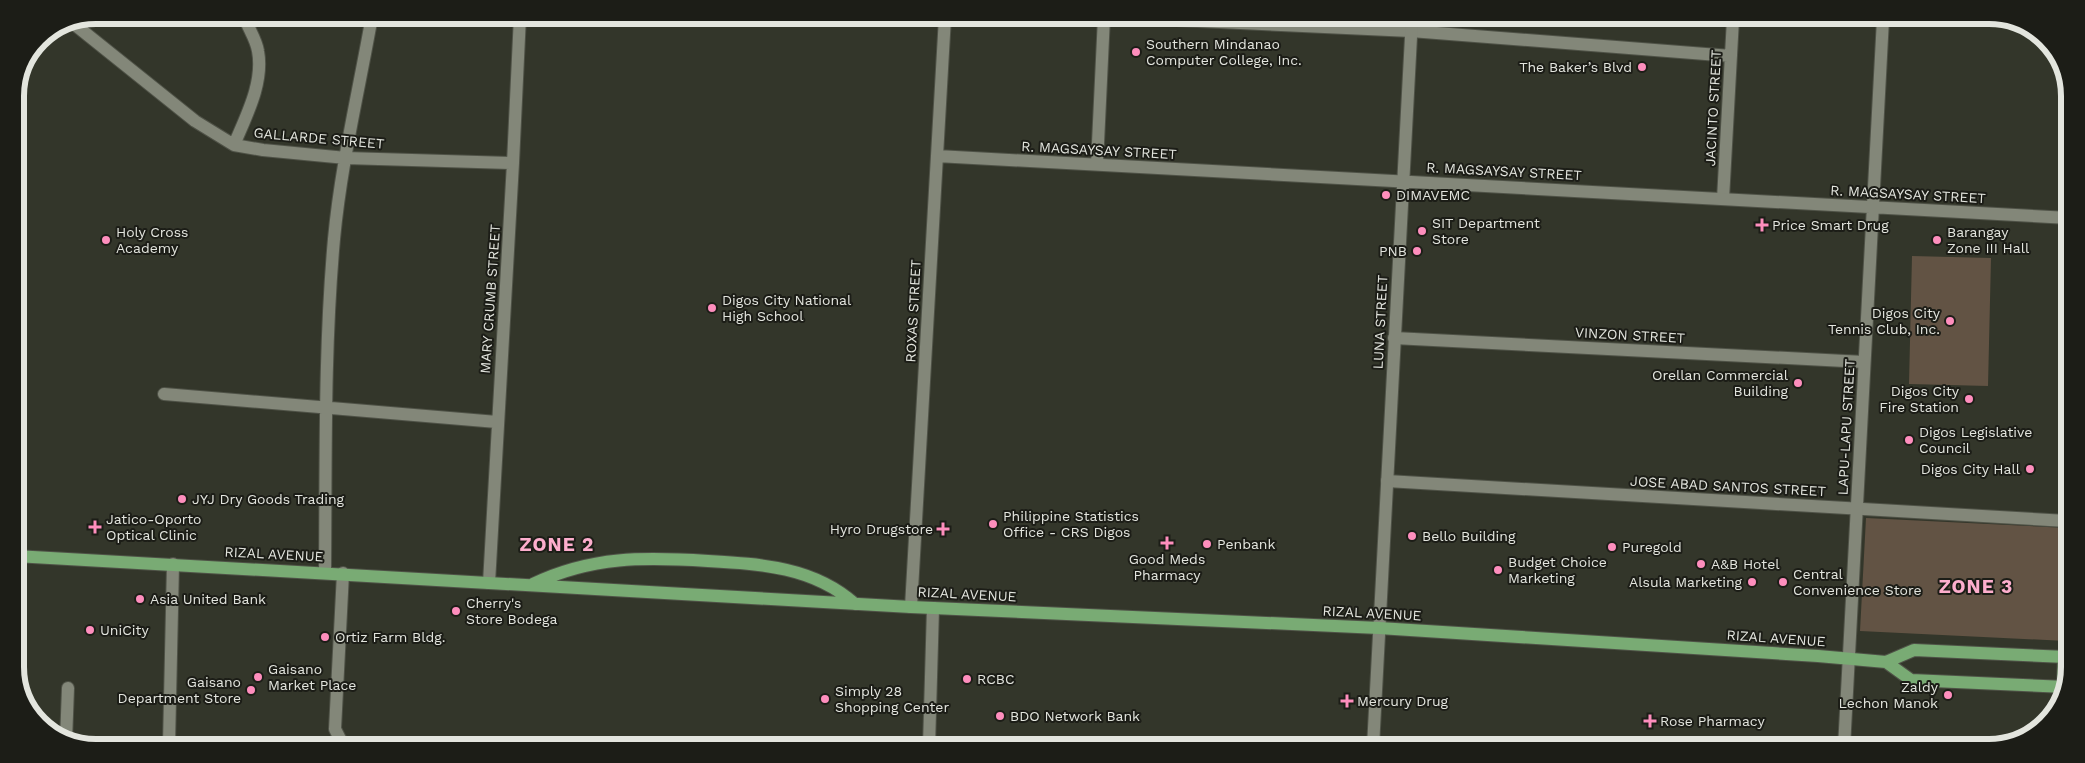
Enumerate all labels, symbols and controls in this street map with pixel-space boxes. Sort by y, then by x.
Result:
place label: Southern Mindanao Computer College, Inc. [1146,36,1302,68]
marker: Southern Mindanao Computer College, Inc. [1130,46,1142,58]
street label: JACINTO STREET [1702,49,1724,167]
place label: The Baker’s Blvd [1519,59,1632,75]
marker: The Baker’s Blvd [1636,61,1648,73]
street label: GALLARDE STREET [253,124,386,152]
street label: R. MAGSAYSAY STREET [1021,138,1178,162]
street label: R. MAGSAYSAY STREET [1426,159,1583,183]
street label: R. MAGSAYSAY STREET [1830,182,1987,206]
place label: DIMAVEMC [1396,187,1470,203]
marker: DIMAVEMC [1380,189,1392,201]
place label: SIT Department Store [1432,215,1540,247]
place label: Price Smart Drug [1772,217,1889,233]
marker: Price Smart Drug [1756,219,1768,231]
street label: MARY CRUMB STREET [477,223,503,374]
place label: Holy Cross Academy [116,224,188,256]
place label: Barangay Zone III Hall [1947,224,2030,256]
marker: SIT Department Store [1416,225,1428,237]
marker: Holy Cross Academy [100,234,112,246]
marker: Barangay Zone III Hall [1931,234,1943,246]
place label: PNB [1379,243,1407,259]
marker: PNB [1411,245,1423,257]
street label: ROXAS STREET [902,259,924,363]
street label: LUNA STREET [1370,274,1390,370]
place label: Digos City National High School [722,292,852,324]
marker: Digos City National High School [706,302,718,314]
place label: Digos City Tennis Club, Inc. [1828,305,1941,337]
marker: Digos City Tennis Club, Inc. [1944,315,1956,327]
street label: VINZON STREET [1575,324,1686,346]
street label: LAPU-LAPU STREET [1834,358,1858,496]
place label: Orellan Commercial Building [1652,367,1789,399]
marker: Orellan Commercial Building [1792,377,1804,389]
place label: Digos City Fire Station [1879,383,1960,415]
marker: Digos City Fire Station [1963,393,1975,405]
place label: Digos Legislative Council [1919,424,2032,456]
marker: Digos Legislative Council [1903,434,1915,446]
place label: Digos City Hall [1921,461,2021,477]
marker: Digos City Hall [2024,463,2036,475]
street label: JOSE ABAD SANTOS STREET [1630,473,1827,499]
place label: JYJ Dry Goods Trading [192,491,345,507]
marker: JYJ Dry Goods Trading [176,493,188,505]
place label: Philippine Statistics Office - CRS Digos [1003,508,1139,540]
place label: Jatico-Oporto Optical Clinic [106,511,201,543]
marker: Philippine Statistics Office - CRS Digos [987,518,999,530]
marker: Jatico-Oporto Optical Clinic [88,520,102,534]
place label: Hyro Drugstore [830,521,933,537]
marker: Hyro Drugstore [937,523,949,535]
place label: Bello Building [1422,528,1516,544]
marker: Bello Building [1406,530,1418,542]
district label: ZONE 2 [520,533,594,556]
place label: Penbank [1217,536,1276,552]
marker: Good Meds Pharmacy [1161,537,1173,549]
marker: Penbank [1201,538,1213,550]
place label: Puregold [1622,539,1682,555]
marker: Puregold [1606,541,1618,553]
street label: RIZAL AVENUE [224,543,324,565]
place label: Good Meds Pharmacy [1129,551,1205,583]
place label: Budget Choice Marketing [1508,554,1607,586]
place label: A&B Hotel [1711,556,1780,572]
marker: A&B Hotel [1695,558,1707,570]
marker: Budget Choice Marketing [1492,564,1504,576]
place label: Central Convenience Store [1793,566,1921,598]
place label: Alsula Marketing [1629,574,1743,590]
district label: ZONE 3 [1939,575,2013,598]
marker: Alsula Marketing [1746,576,1758,588]
marker: Central Convenience Store [1777,576,1789,588]
street label: RIZAL AVENUE [917,583,1017,605]
place label: Asia United Bank [150,591,266,607]
marker: Asia United Bank [134,593,146,605]
place label: Cherry's Store Bodega [466,595,557,627]
street label: RIZAL AVENUE [1322,602,1422,624]
marker: Cherry's Store Bodega [450,605,462,617]
place label: UniCity [100,622,149,638]
marker: UniCity [84,624,96,636]
street label: RIZAL AVENUE [1726,627,1826,649]
place label: Ortiz Farm Bldg. [335,629,446,645]
marker: Ortiz Farm Bldg. [319,631,331,643]
place label: Gaisano Market Place [268,661,356,693]
marker: Gaisano Market Place [252,671,264,683]
place label: RCBC [977,671,1015,687]
marker: RCBC [961,673,973,685]
place label: Gaisano Department Store [118,674,241,706]
place label: Zaldy Lechon Manok [1839,679,1939,711]
place label: Simply 28 Shopping Center [835,683,949,715]
marker: Gaisano Department Store [245,684,257,696]
marker: Zaldy Lechon Manok [1942,689,1954,701]
marker: Simply 28 Shopping Center [819,693,831,705]
place label: Mercury Drug [1357,693,1449,709]
marker: Mercury Drug [1341,695,1353,707]
place label: BDO Network Bank [1010,708,1140,724]
marker: BDO Network Bank [994,710,1006,722]
place label: Rose Pharmacy [1660,713,1765,729]
marker: Rose Pharmacy [1644,715,1656,727]

